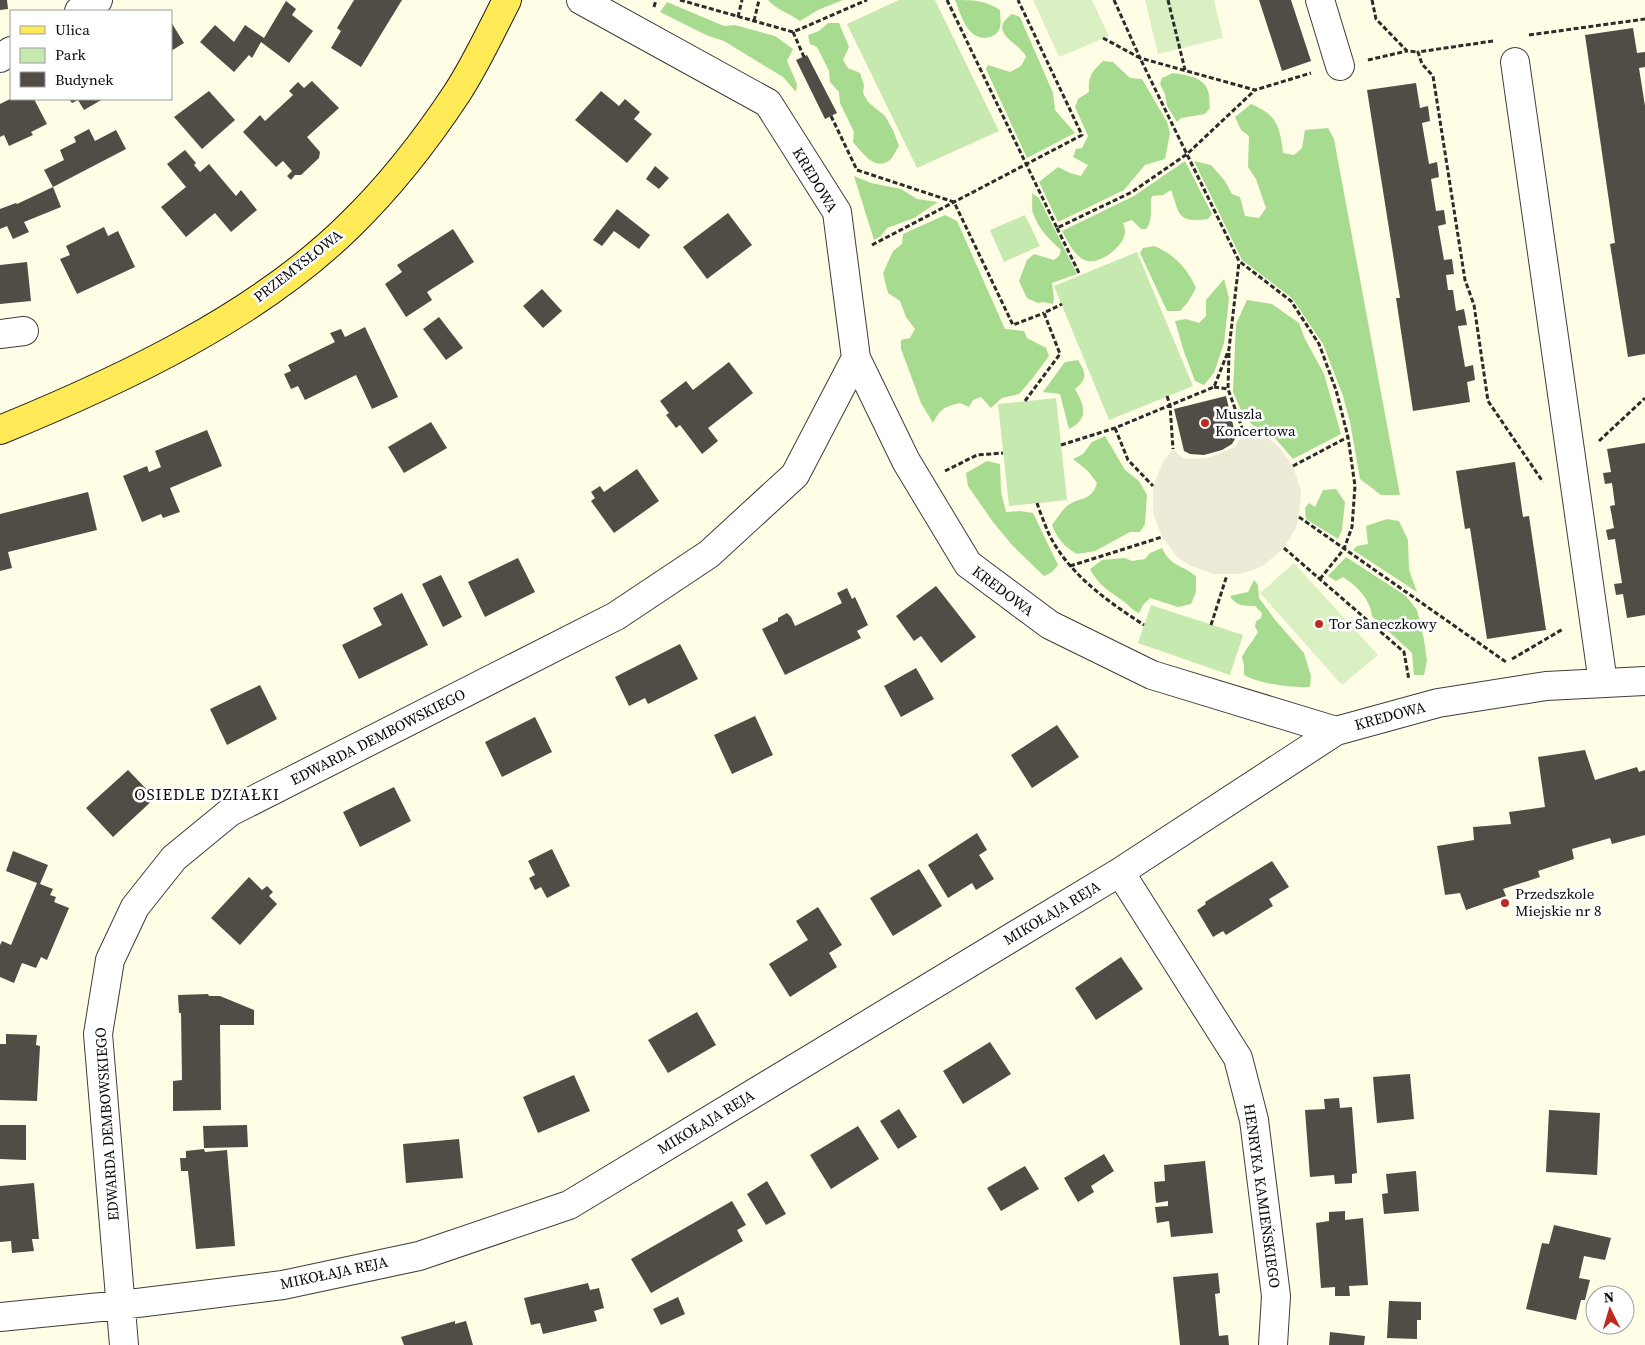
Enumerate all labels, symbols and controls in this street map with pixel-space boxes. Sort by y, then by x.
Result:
legend [10,10,172,100]
text: Ulica [55,19,90,40]
text: Park [55,44,87,65]
text: Budynek [55,69,114,90]
street label: KREDOWA [788,143,843,216]
street label: PRZEMYSŁOWA [249,224,347,307]
place label: Muszla Koncertowa [1215,403,1296,441]
marker: Muszla Koncertowa [1199,417,1211,429]
street label: KREDOWA [968,560,1039,621]
place label: Tor Saneczkowy [1329,613,1437,634]
marker: Tor Saneczkowy [1313,618,1325,630]
street label: EDWARDA DEMBOWSKIEGO [287,683,469,790]
street label: KREDOWA [1352,696,1428,735]
district label: OSIEDLE DZIAŁKI [134,783,280,805]
street label: MIKOŁAJA REJA [999,875,1104,950]
place label: Przedszkole Miejskie nr 8 [1515,883,1601,921]
marker: Przedszkole Miejskie nr 8 [1499,897,1511,909]
street label: EDWARDA DEMBOWSKIEGO [89,1027,124,1222]
street label: MIKOŁAJA REJA [653,1084,758,1159]
street label: HENRYKA KAMIEŃSKIEGO [1239,1102,1286,1289]
street label: MIKOŁAJA REJA [278,1251,390,1294]
north arrow [1585,1285,1635,1335]
text: N [1603,1287,1615,1307]

